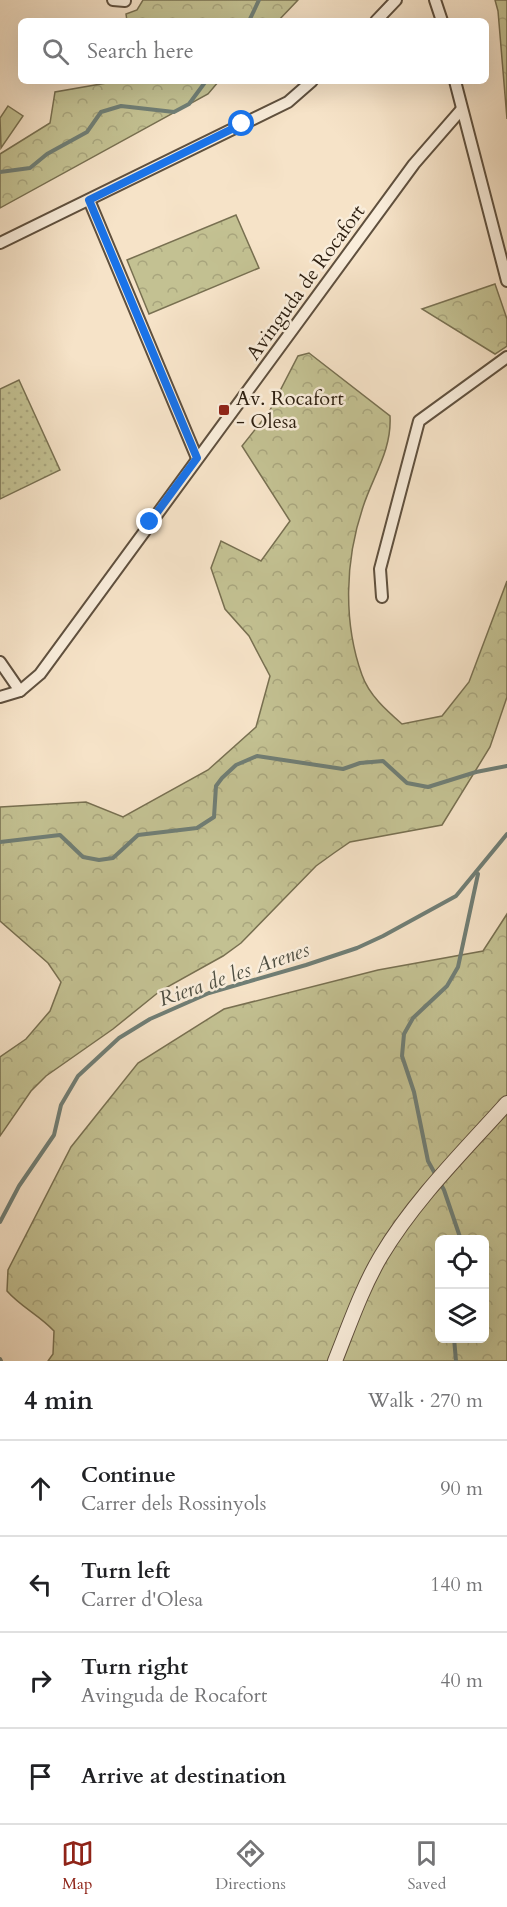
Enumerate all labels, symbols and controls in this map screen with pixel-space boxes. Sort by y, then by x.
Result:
search box [18,18,489,84]
icon: search [39,35,72,68]
text: Search here [87,36,194,66]
route start [228,110,254,136]
street label: Avinguda de Rocafort [240,198,371,366]
place label: Av. Rocafort - Olesa [236,385,344,435]
marker: Av. Rocafort - Olesa [217,403,231,417]
route end [136,508,162,534]
water label: Riera de les Arenes [155,935,313,1014]
map controls [435,1235,489,1343]
button: locate [435,1235,489,1289]
button: layers [435,1289,489,1343]
text: 4 min [24,1383,93,1418]
text: Walk · 270 m [368,1387,483,1414]
text: Continue [81,1460,176,1490]
icon: ahead [24,1472,57,1505]
text: 90 m [440,1475,483,1502]
text: Carrer dels Rossinyols [81,1490,266,1517]
text: Turn left [81,1556,170,1586]
icon: left [24,1568,57,1601]
text: 140 m [430,1571,483,1598]
text: Carrer d'Olesa [81,1586,203,1613]
text: Turn right [81,1652,188,1682]
icon: right [24,1664,57,1697]
text: 40 m [440,1667,483,1694]
text: Avinguda de Rocafort [81,1682,267,1709]
icon: arrive [24,1760,57,1793]
text: Arrive at destination [81,1761,286,1791]
tab: Map [61,1837,94,1895]
tab: Directions [215,1837,286,1895]
tab: Saved [407,1837,446,1895]

